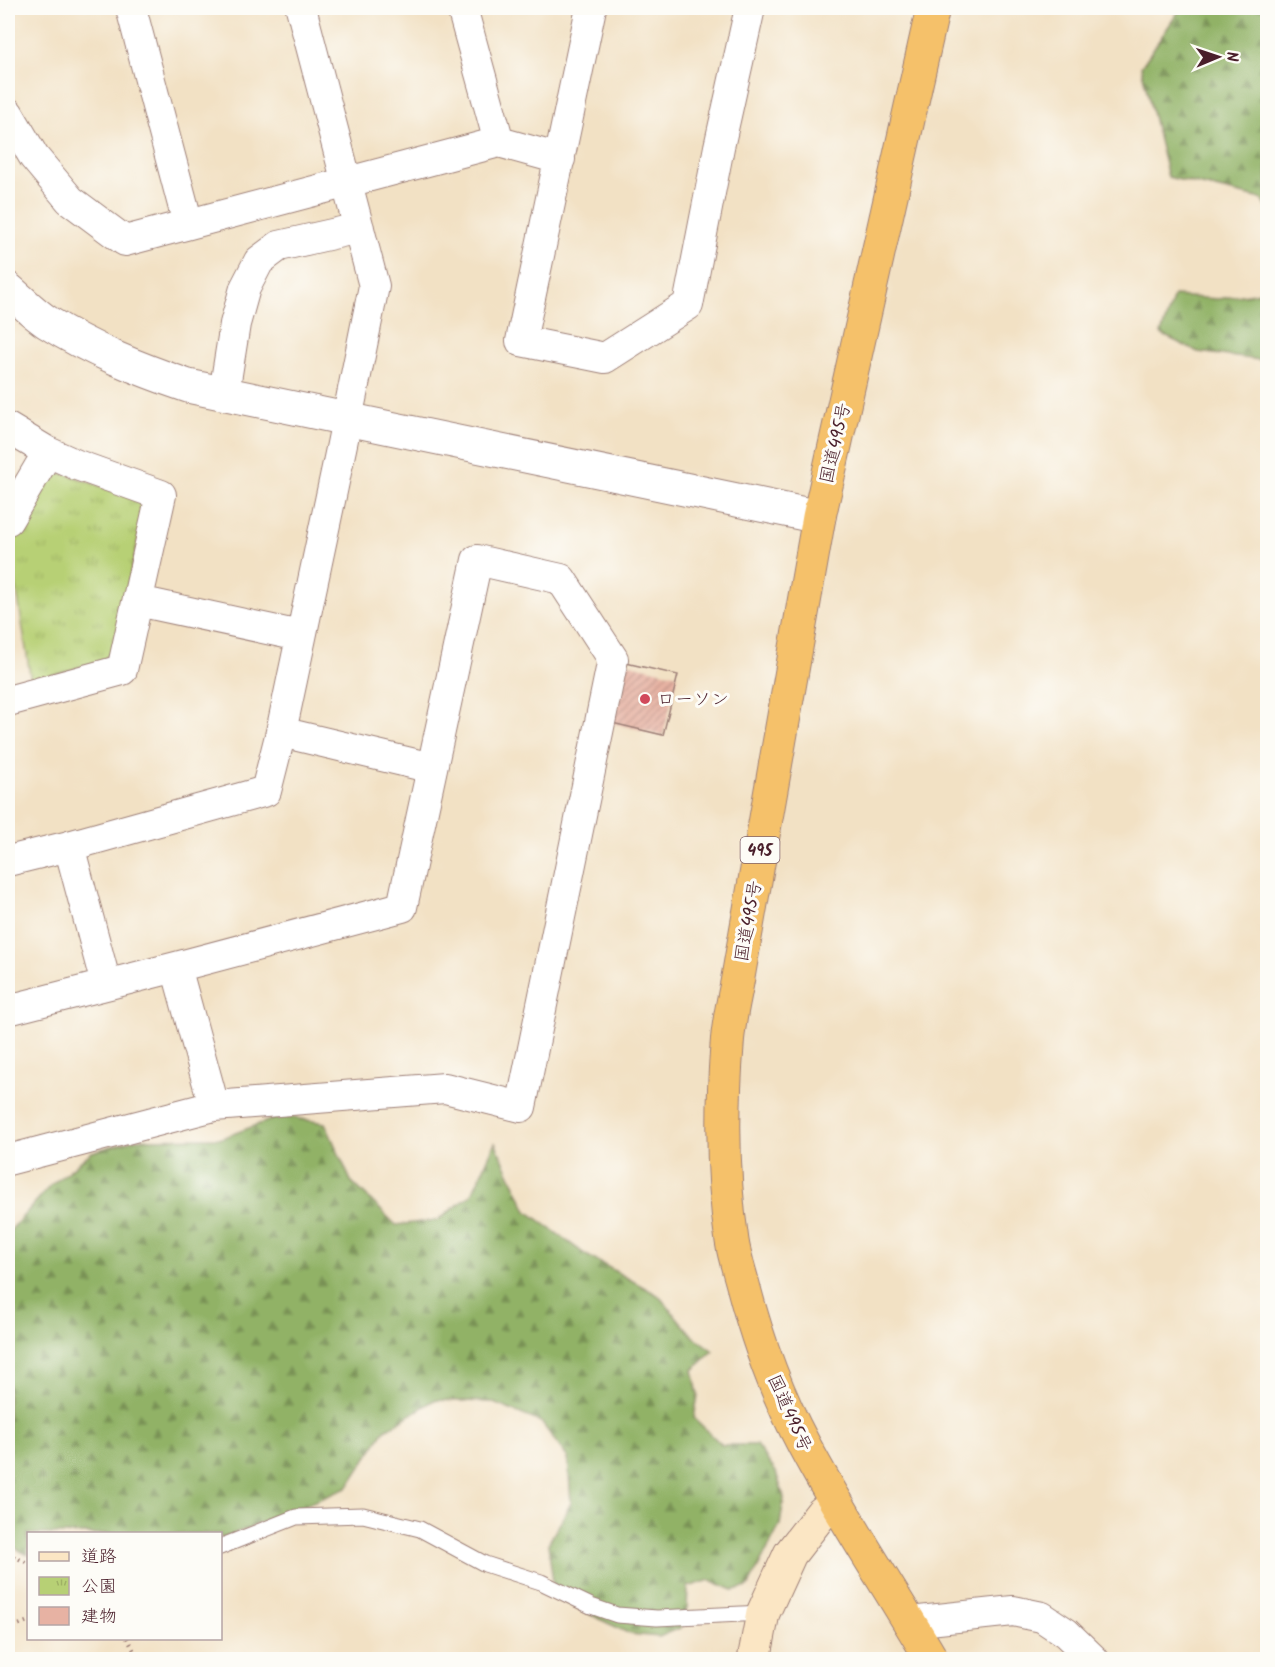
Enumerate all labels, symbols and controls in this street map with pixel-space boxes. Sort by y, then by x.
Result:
north arrow [1188,27,1248,87]
text: N [1219,51,1244,62]
street label: 国道495号 [813,400,860,487]
place label: ローソン [657,686,729,715]
marker: ローソン [638,692,652,706]
road number: 495 [740,837,780,863]
street label: 国道495号 [728,878,771,964]
street label: 国道495号 [759,1370,819,1457]
legend [27,1532,222,1640]
text: 道路 [81,1543,117,1572]
text: 公園 [81,1573,117,1602]
text: 建物 [81,1603,117,1632]

